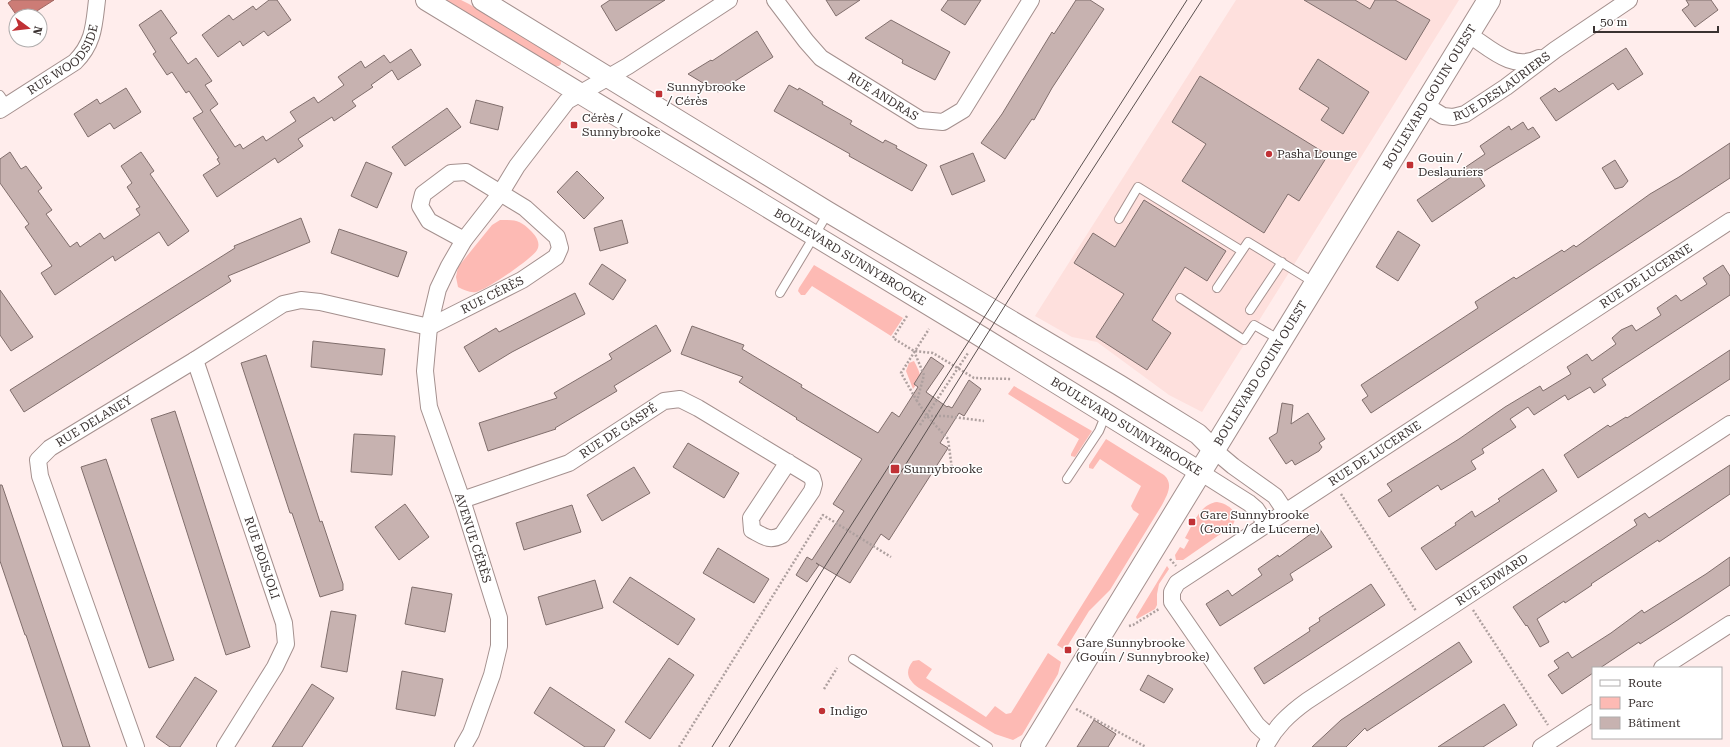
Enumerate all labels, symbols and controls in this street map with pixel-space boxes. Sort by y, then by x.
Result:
north arrow [8,8,48,48]
scale bar [1594,8,1718,34]
text: 50 m [1600,15,1627,29]
street label: BOULEVARD GOUIN OUEST [1380,22,1479,172]
street label: RUE WOODSIDE [25,23,101,98]
text: N [30,25,45,37]
street label: RUE DESLAURIERS [1452,49,1553,124]
street label: RUE ANDRAS [845,69,921,124]
place label: Sunnybrooke / Cérès [666,80,746,108]
marker: Sunnybrooke / Cérès [654,89,664,99]
place label: Cérès / Sunnybrooke [582,111,661,139]
marker: Cérès / Sunnybrooke [569,120,579,130]
place label: Pasha Lounge [1277,147,1357,161]
marker: Pasha Lounge [1264,149,1274,159]
place label: Gouin / Deslauriers [1418,151,1484,179]
marker: Gouin / Deslauriers [1405,160,1415,170]
street label: BOULEVARD SUNNYBROOKE [772,206,929,309]
street label: RUE DE LUCERNE [1597,241,1695,311]
street label: RUE CÉRÈS [459,273,526,317]
street label: BOULEVARD GOUIN OUEST [1211,299,1310,448]
street label: BOULEVARD SUNNYBROOKE [1048,374,1205,479]
street label: RUE DELANEY [53,392,135,450]
street label: RUE DE GASPÉ [577,401,660,461]
street label: RUE DE LUCERNE [1326,418,1424,489]
place label: Sunnybrooke [904,462,983,476]
marker: Sunnybrooke [889,463,901,475]
street label: AVENUE CÉRÈS [452,491,494,585]
place label: Gare Sunnybrooke (Gouin / de Lucerne) [1200,508,1320,536]
street label: RUE BOISJOLI [242,515,282,601]
marker: Gare Sunnybrooke (Gouin / de Lucerne) [1187,517,1197,527]
street label: RUE EDWARD [1453,551,1531,609]
place label: Gare Sunnybrooke (Gouin / Sunnybrooke) [1076,636,1210,664]
marker: Gare Sunnybrooke (Gouin / Sunnybrooke) [1063,645,1073,655]
legend [1592,667,1722,739]
text: Route [1628,676,1662,690]
text: Parc [1628,696,1654,710]
place label: Indigo [830,704,868,718]
marker: Indigo [817,706,827,716]
text: Bâtiment [1628,716,1681,730]

